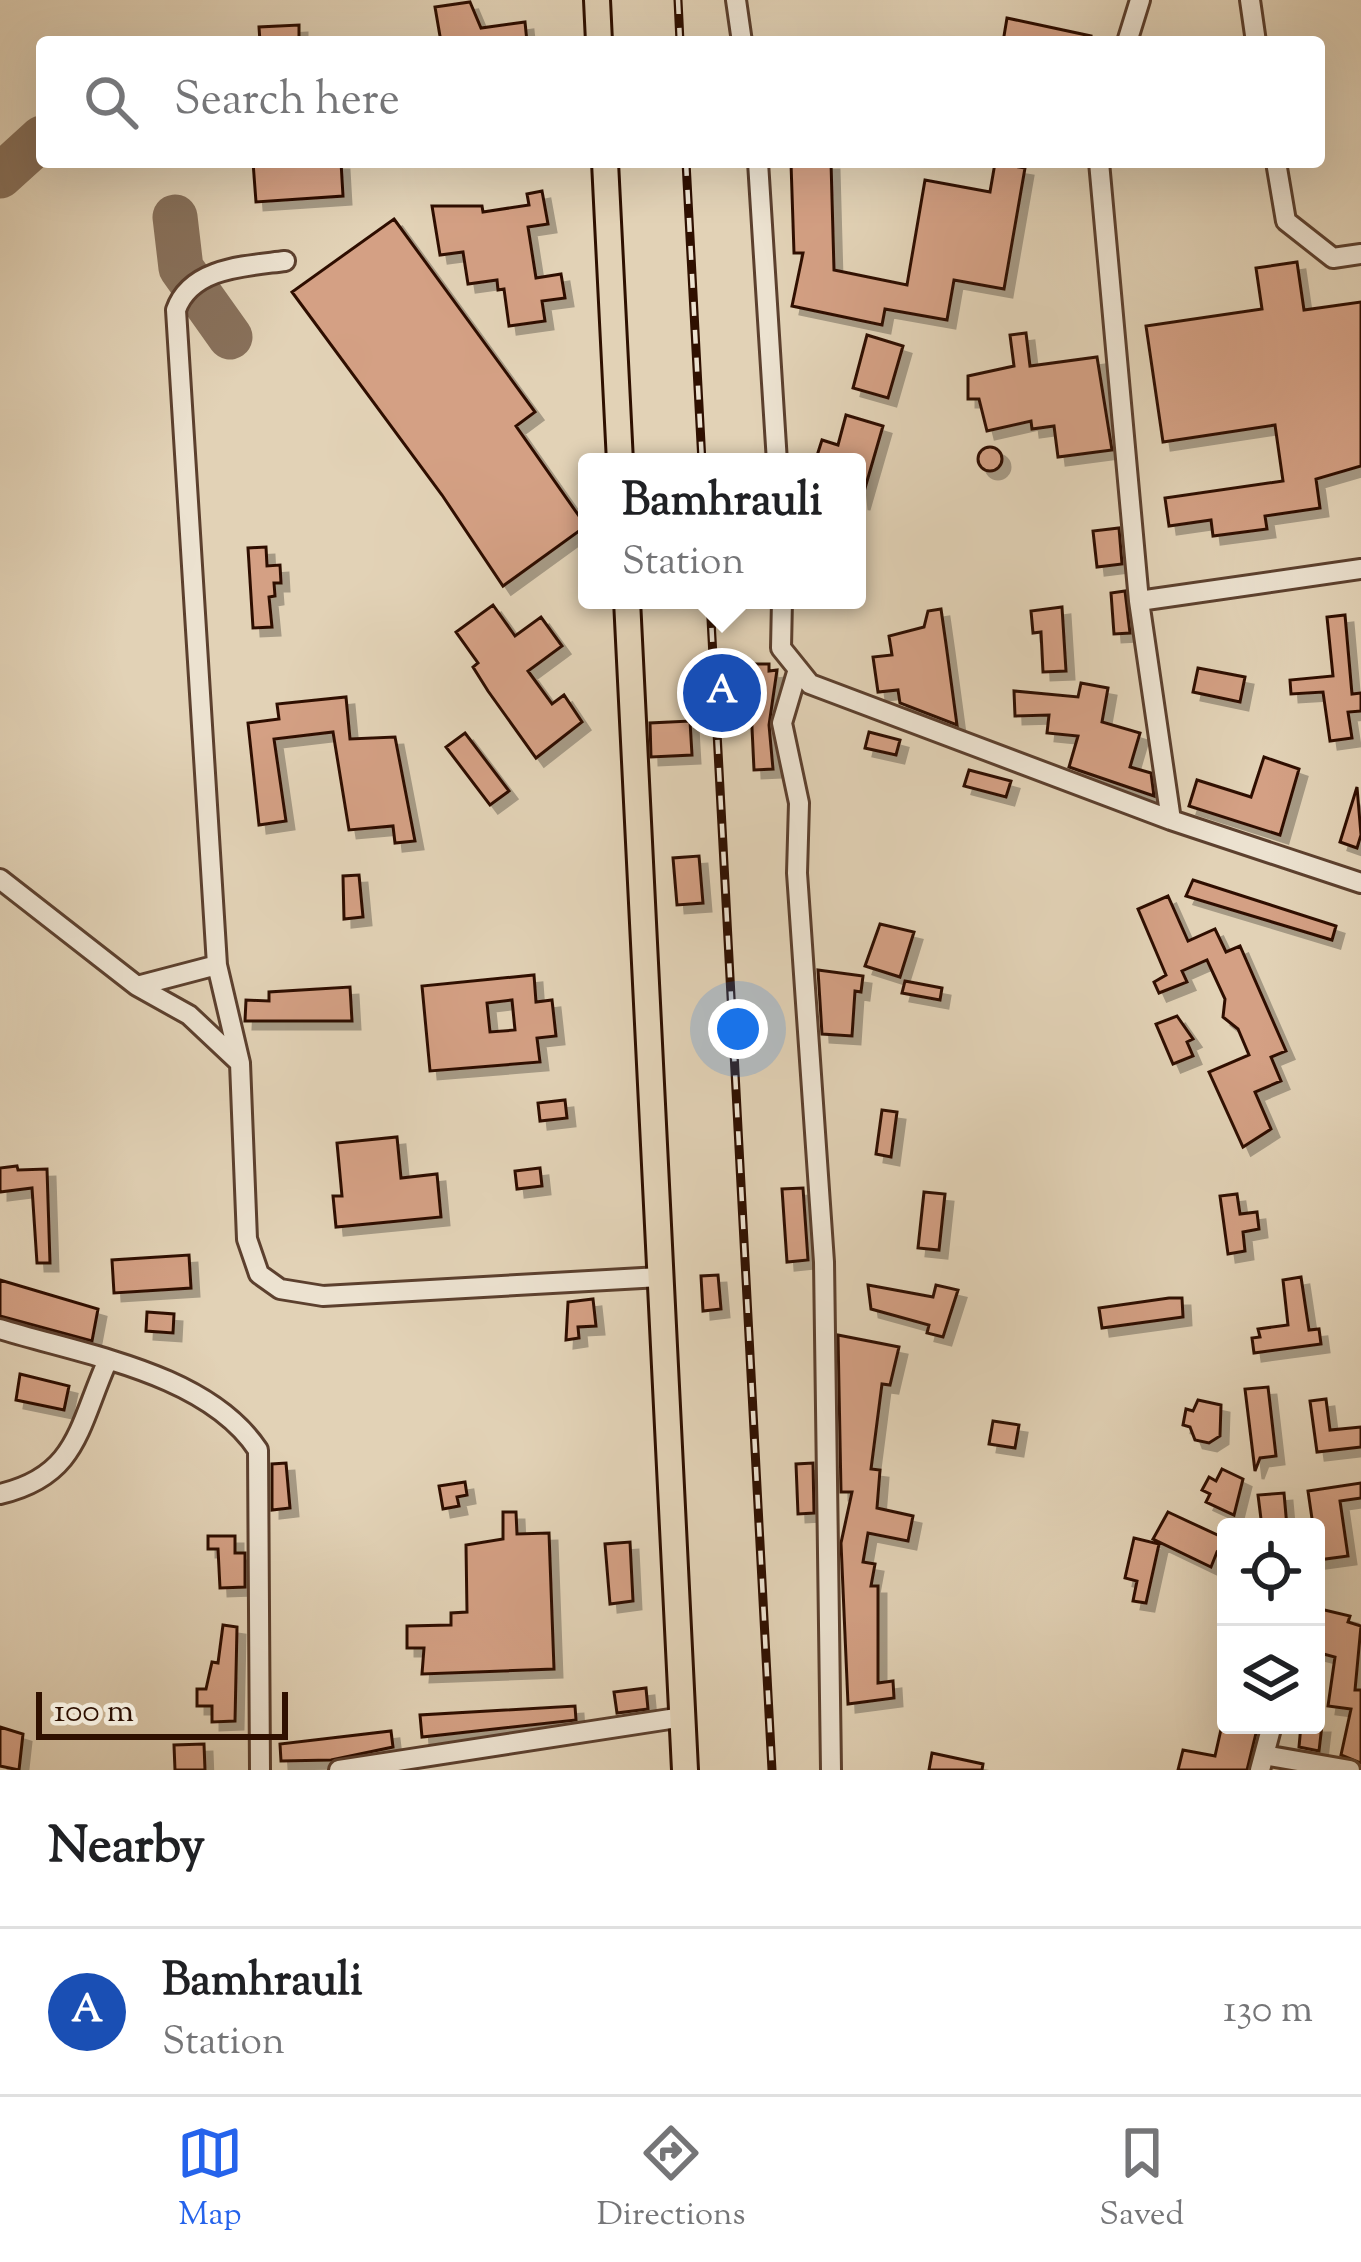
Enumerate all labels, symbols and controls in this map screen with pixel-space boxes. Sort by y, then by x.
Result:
search box [36,36,1325,168]
icon: search [78,69,144,135]
text: Search here [174,70,400,135]
popup [578,453,866,609]
text: Bamhrauli [622,471,822,536]
text: Station [622,536,745,592]
pin: A [683,648,761,738]
your location [708,999,768,1059]
map controls [1217,1518,1325,1734]
button: locate [1217,1518,1325,1626]
button: layers [1217,1626,1325,1734]
scale bar [36,1686,288,1739]
text: 100 m [54,1689,134,1737]
text: Nearby [48,1812,205,1885]
text: Bamhrauli [162,1951,363,2016]
text: A [71,1984,103,2040]
text: 130 m [1223,1984,1313,2040]
text: Station [162,2016,285,2072]
tab: Map [177,2120,243,2240]
tab: Directions [597,2120,746,2240]
tab: Saved [1099,2120,1184,2240]

